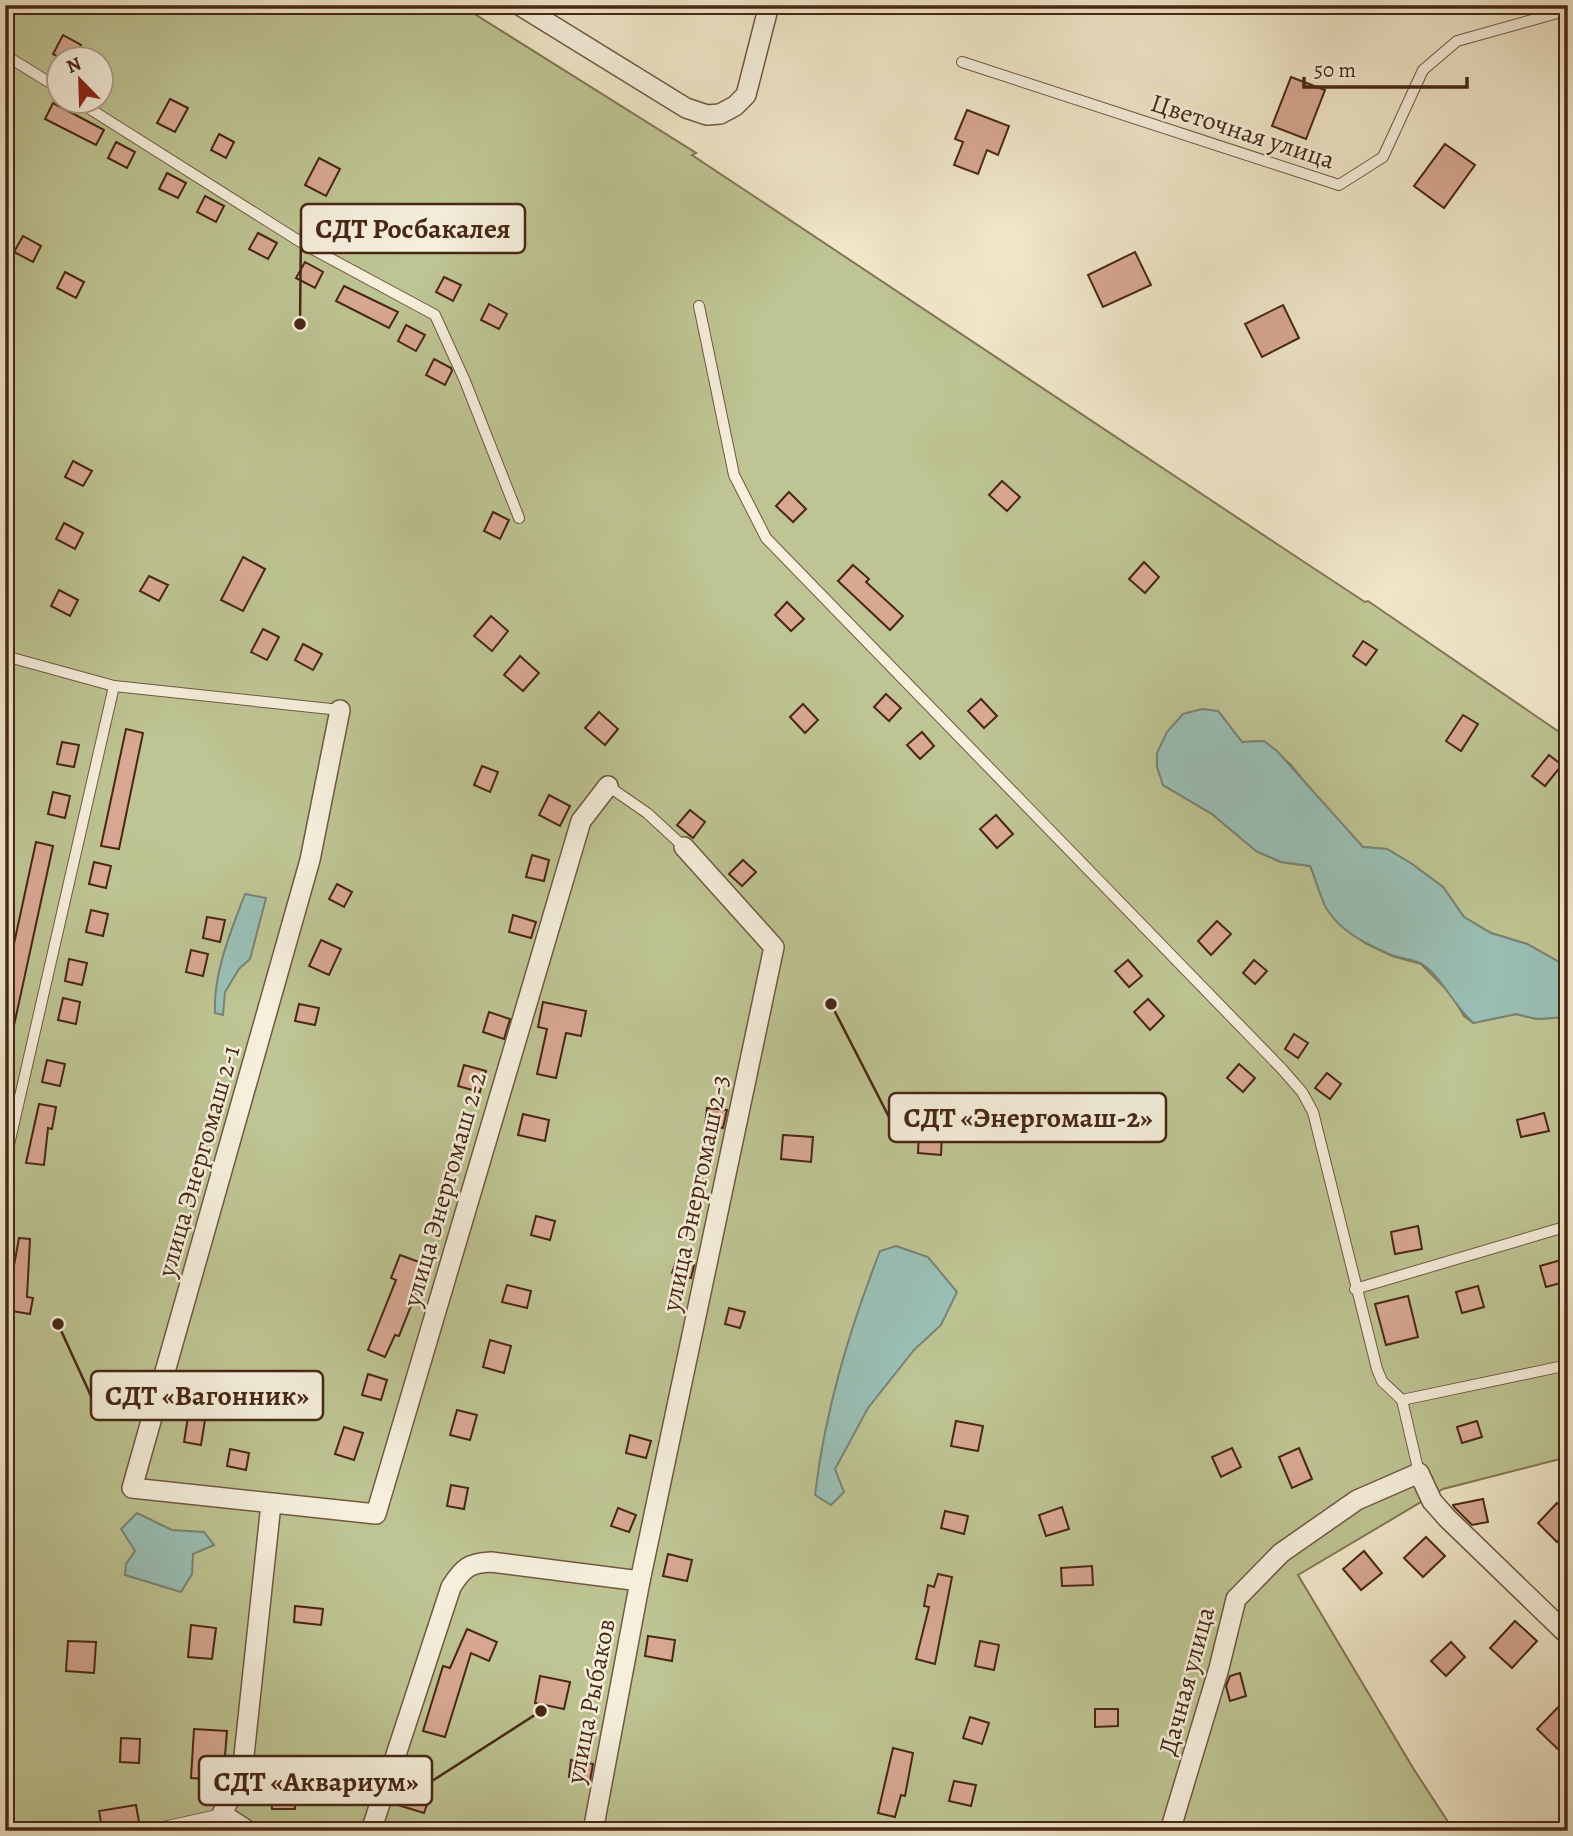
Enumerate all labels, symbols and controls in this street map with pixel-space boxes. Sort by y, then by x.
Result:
north arrow [46,46,116,116]
scale bar [1304,46,1466,90]
text: N [62,51,85,80]
text: 50 m [1314,56,1356,84]
street label: Цветочная улица [1147,85,1339,178]
callout: СДТ Росбакалея [301,204,525,253]
text: СДТ Росбакалея [315,210,511,248]
street label: улица Энергомаш 2-1 [148,1041,248,1282]
street label: улица Энергомаш 2-2 [394,1068,495,1312]
street label: улица Энергомаш 2-3 [653,1072,738,1316]
callout: СДТ «Энергомаш-2» [889,1093,1166,1142]
text: СДТ «Энергомаш-2» [903,1099,1153,1137]
callout: СДТ «Вагонник» [91,1371,323,1420]
text: СДТ «Вагонник» [105,1377,309,1415]
street label: Дачная улица [1150,1603,1223,1759]
street label: улица Рыбаков [557,1616,624,1787]
callout: СДТ «Аквариум» [199,1756,432,1805]
text: СДТ «Аквариум» [213,1763,419,1801]

